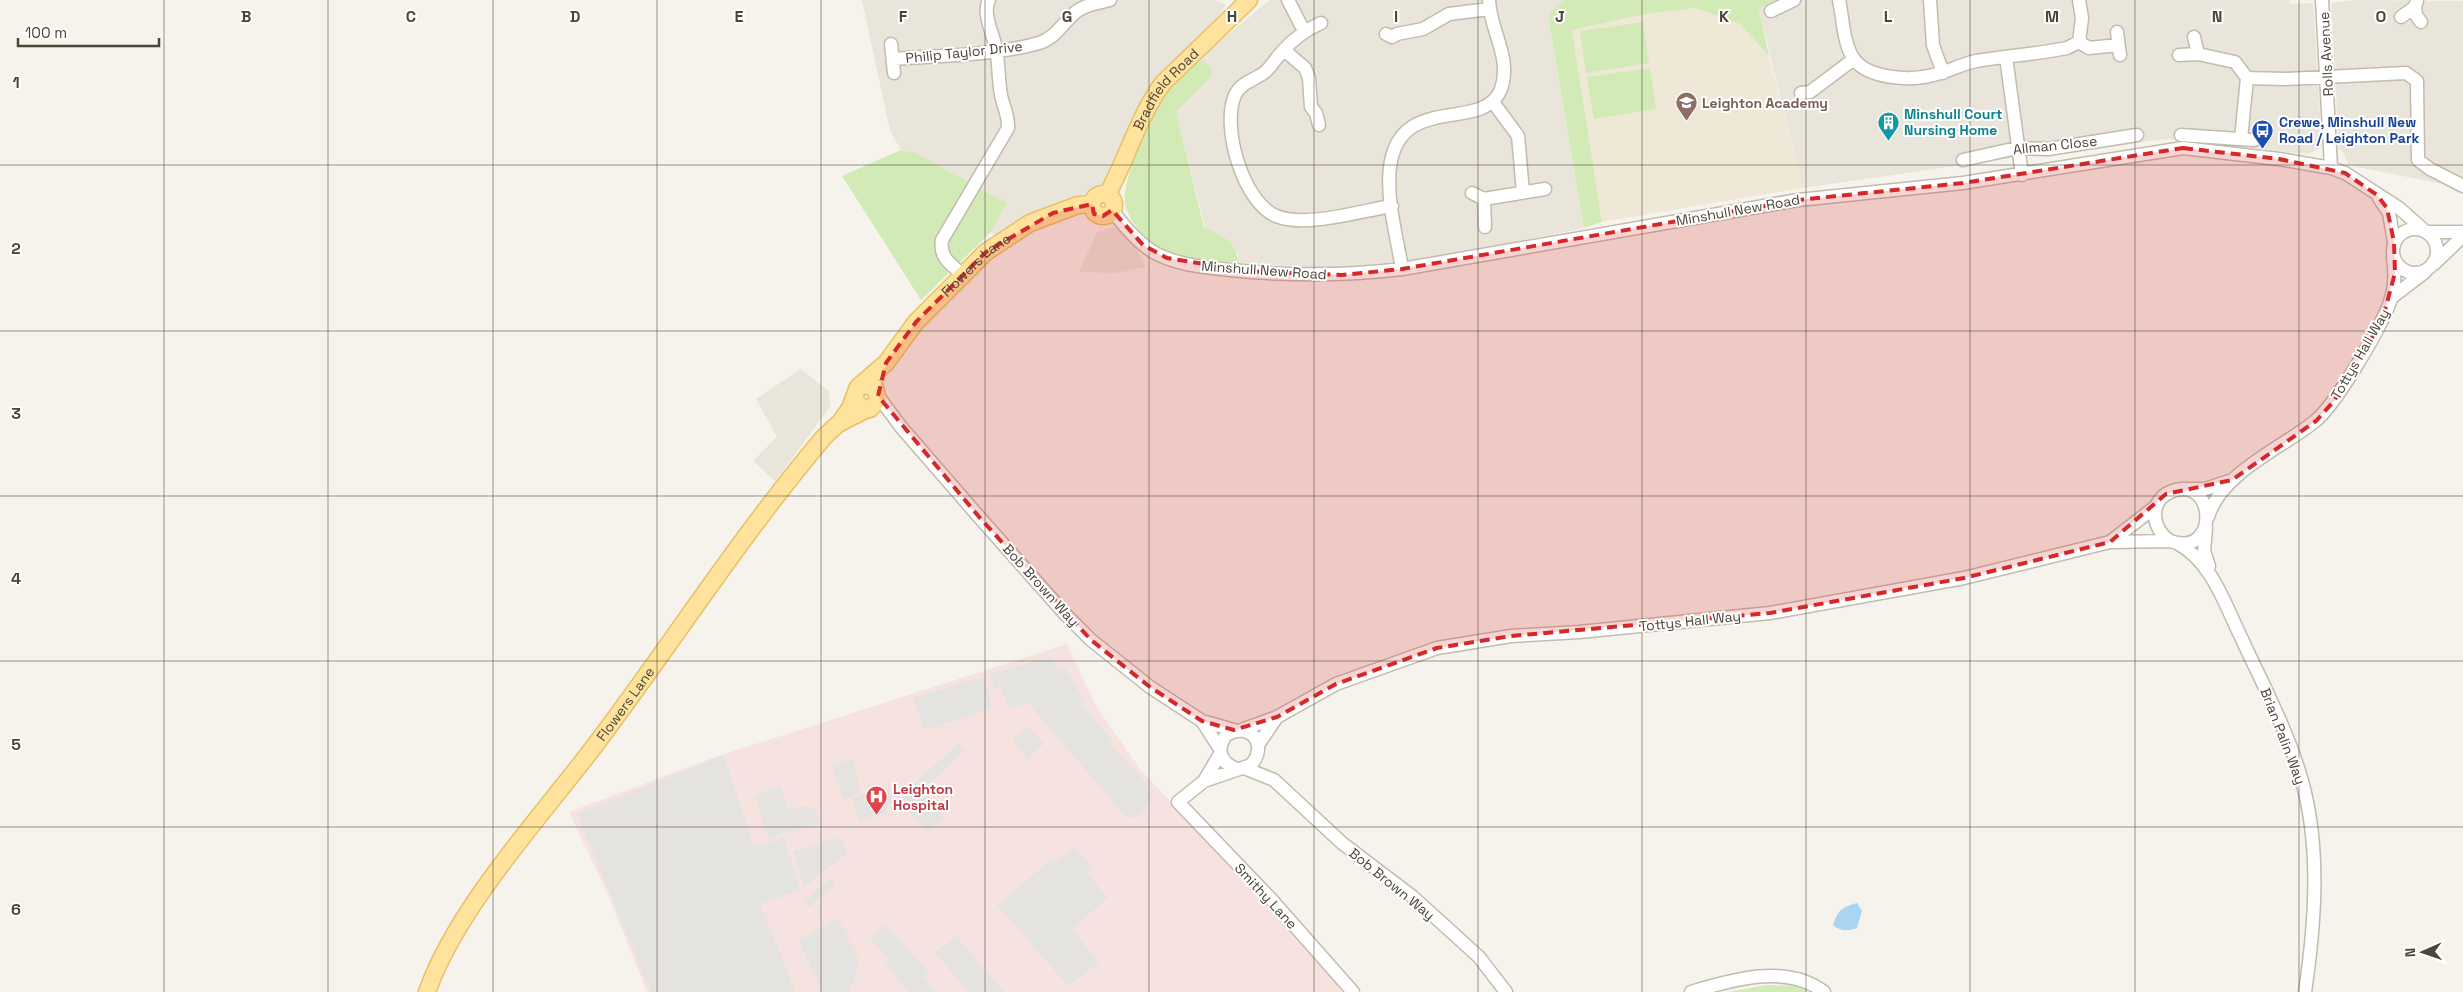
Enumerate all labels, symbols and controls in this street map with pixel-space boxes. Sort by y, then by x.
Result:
text: B [241,6,251,27]
text: C [406,6,416,27]
text: D [570,6,580,27]
text: E [735,6,744,27]
text: F [899,6,908,27]
text: G [1062,6,1072,27]
text: H [1227,6,1237,27]
text: I [1394,6,1398,27]
text: J [1555,6,1565,27]
text: K [1719,6,1729,27]
text: L [1884,6,1893,27]
text: M [2045,6,2059,27]
text: N [2212,6,2222,27]
text: O [2376,6,2387,27]
street label: Rolls Avenue [2315,11,2337,97]
scale bar [18,15,159,47]
text: 100 m [25,23,67,42]
street label: Philip Taylor Drive [905,37,1023,67]
street label: Bradfield Road [1129,44,1203,133]
text: 1 [12,72,20,93]
school or university icon: Leighton Academy [1674,91,1698,122]
place label: Leighton Academy [1702,94,1828,112]
place label: Minshull Court Nursing Home [1904,105,2002,139]
building icon: Minshull Court Nursing Home [1876,110,1900,141]
place label: Crewe, Minshull New Road / Leighton Park [2279,113,2419,147]
bus stop icon: Crewe, Minshull New Road / Leighton Park [2251,118,2275,149]
street label: Allman Close [2012,132,2098,158]
street label: Minshull New Road [1675,190,1801,230]
street label: Flowers Lane [937,229,1014,301]
text: 2 [11,238,21,259]
street label: Minshull New Road [1201,257,1327,283]
street label: Tottys Hall Way [2327,305,2393,403]
text: 3 [11,403,21,424]
street label: Bob Brown Way [999,540,1083,630]
text: 4 [11,568,21,589]
street label: Tottys Hall Way [1638,607,1742,635]
street label: Flowers Lane [592,663,658,745]
street label: Brian Palin Way [2256,685,2310,787]
text: 5 [11,734,21,755]
place label: Leighton Hospital [893,780,953,814]
hospital icon: Leighton Hospital [865,785,889,816]
street label: Bob Brown Way [1345,844,1439,924]
street label: Smithy Lane [1231,859,1301,933]
text: 6 [11,899,21,920]
north arrow [2398,927,2448,977]
text: N [2401,947,2419,957]

